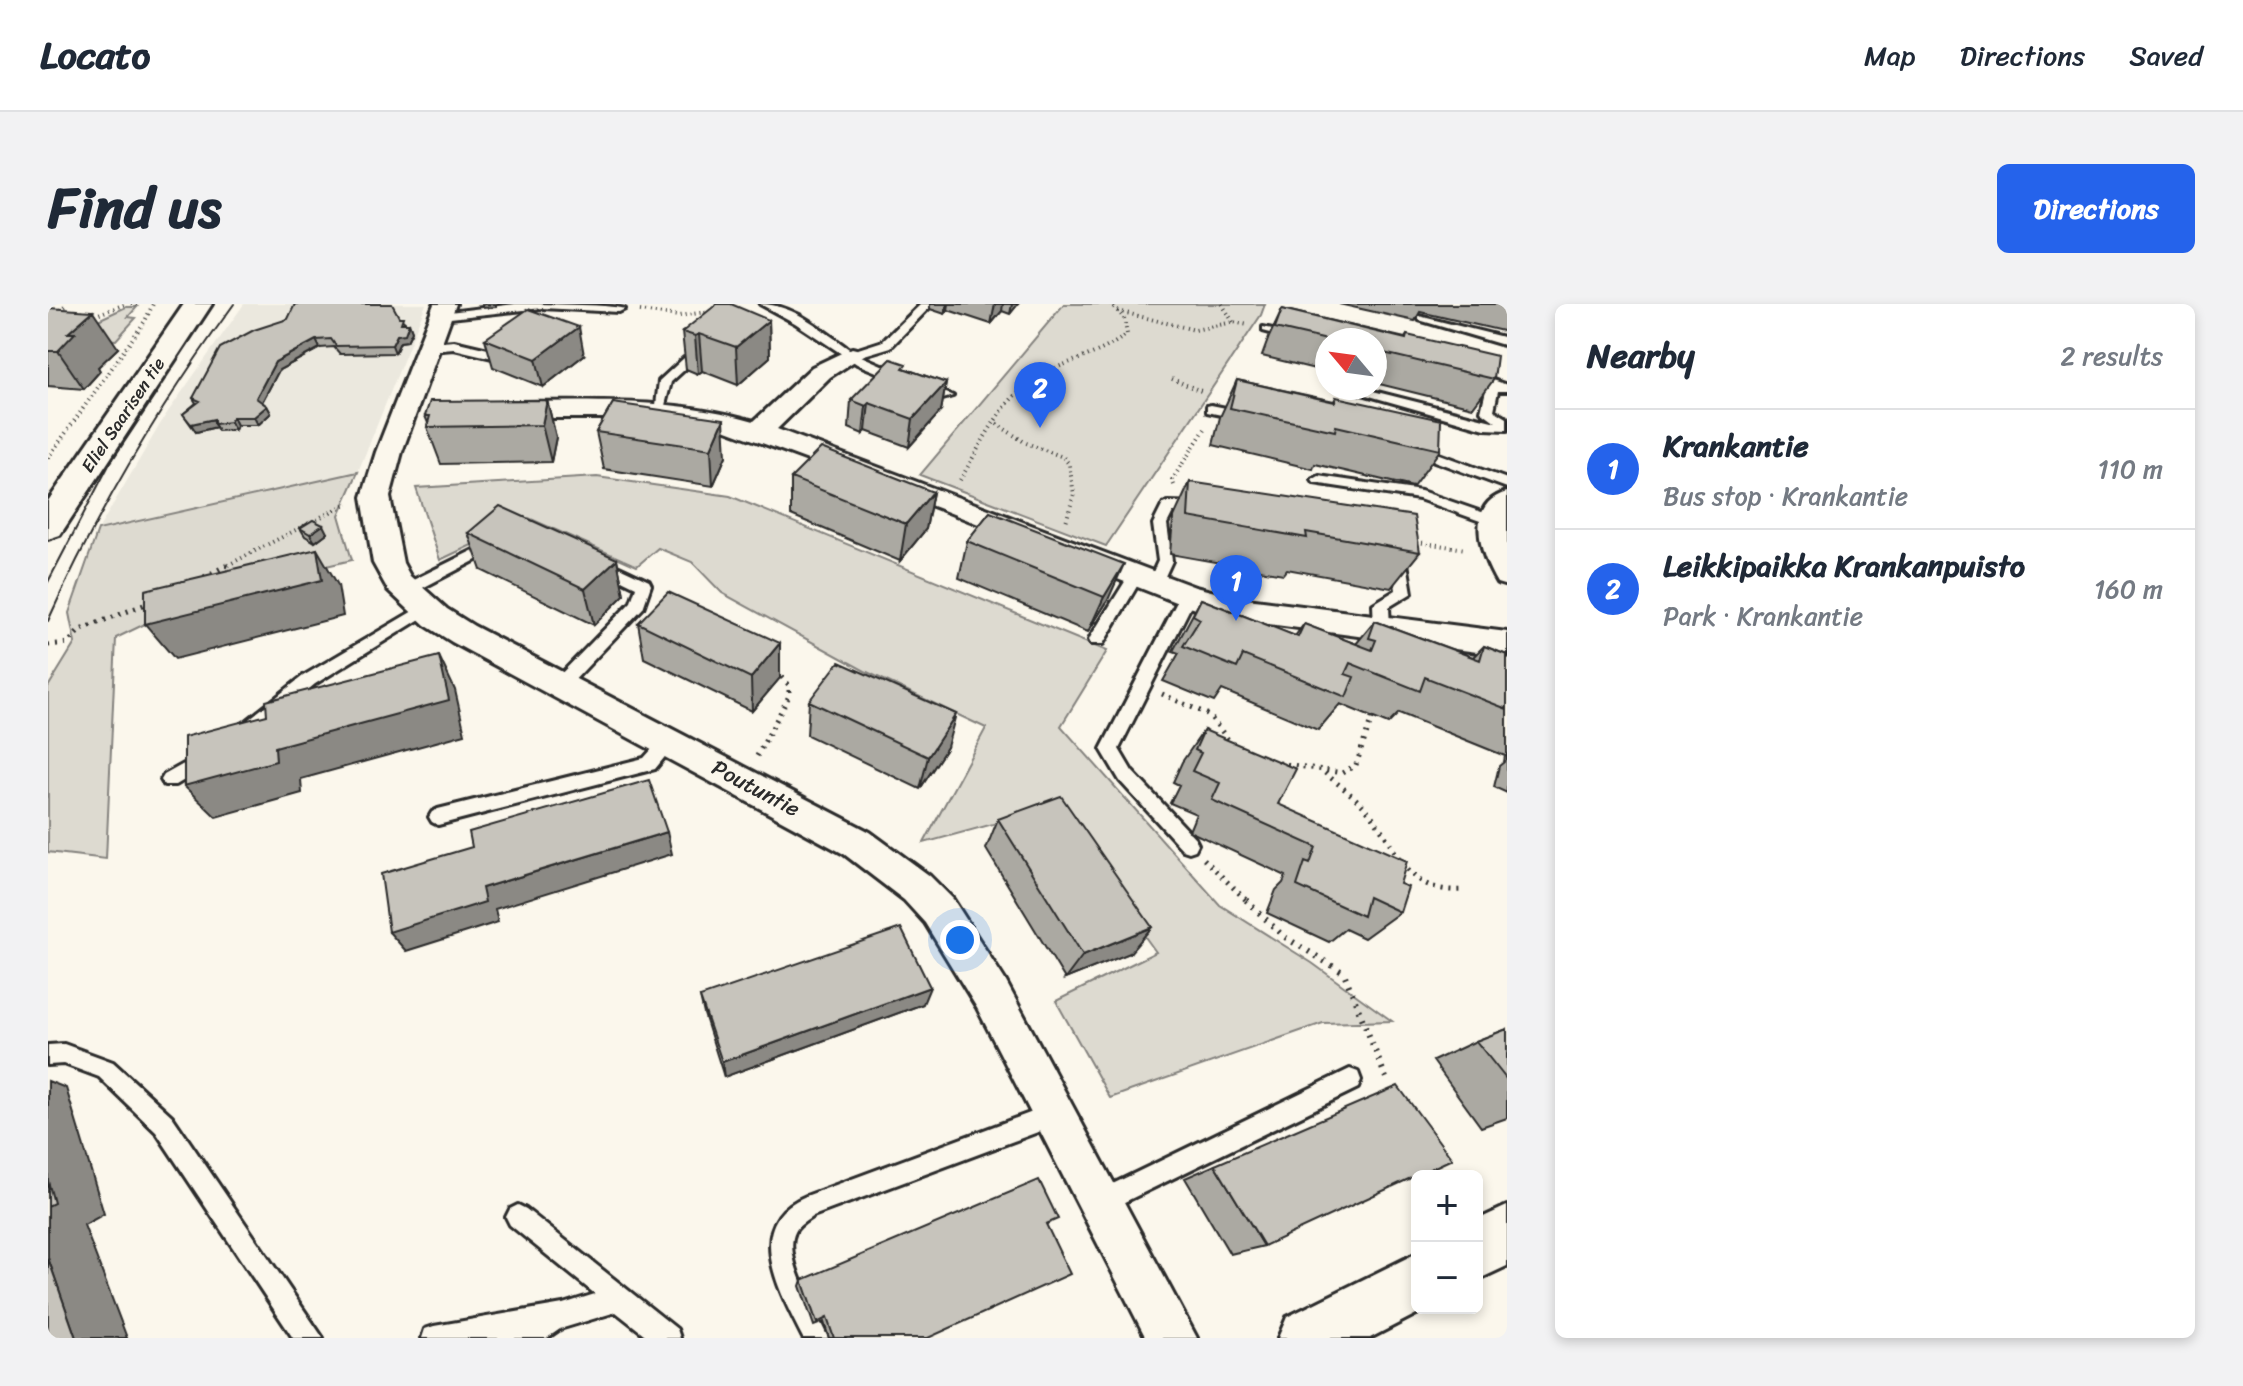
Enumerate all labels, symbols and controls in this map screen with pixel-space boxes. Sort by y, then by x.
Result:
text: Locato [40,22,150,89]
text: Map [1864,31,1916,80]
text: Directions [1960,31,2085,80]
text: Saved [2129,31,2203,80]
text: Find us [48,159,221,258]
button: Directions [1997,164,2195,253]
text: Nearby [1587,326,1695,386]
north arrow [1315,328,1387,400]
text: 2 results [2061,333,2163,379]
street label: Eliel Saarisen tie [72,351,174,479]
pin: 2 [1014,362,1066,428]
text: Krankantie [1663,419,1809,473]
text: 1 [1607,446,1619,492]
text: 110 m [2098,446,2163,492]
text: Bus stop · Krankantie [1663,473,1908,519]
text: Leikkipaikka Krankanpuisto [1663,539,2025,593]
pin: 1 [1210,555,1262,621]
text: 2 [1605,566,1621,612]
text: 160 m [2094,566,2163,612]
text: Park · Krankantie [1663,593,1863,639]
street label: Poutuntie [705,748,807,828]
your location [940,920,980,960]
map controls [1411,1170,1483,1314]
button: + [1411,1170,1483,1242]
button: − [1411,1242,1483,1314]

